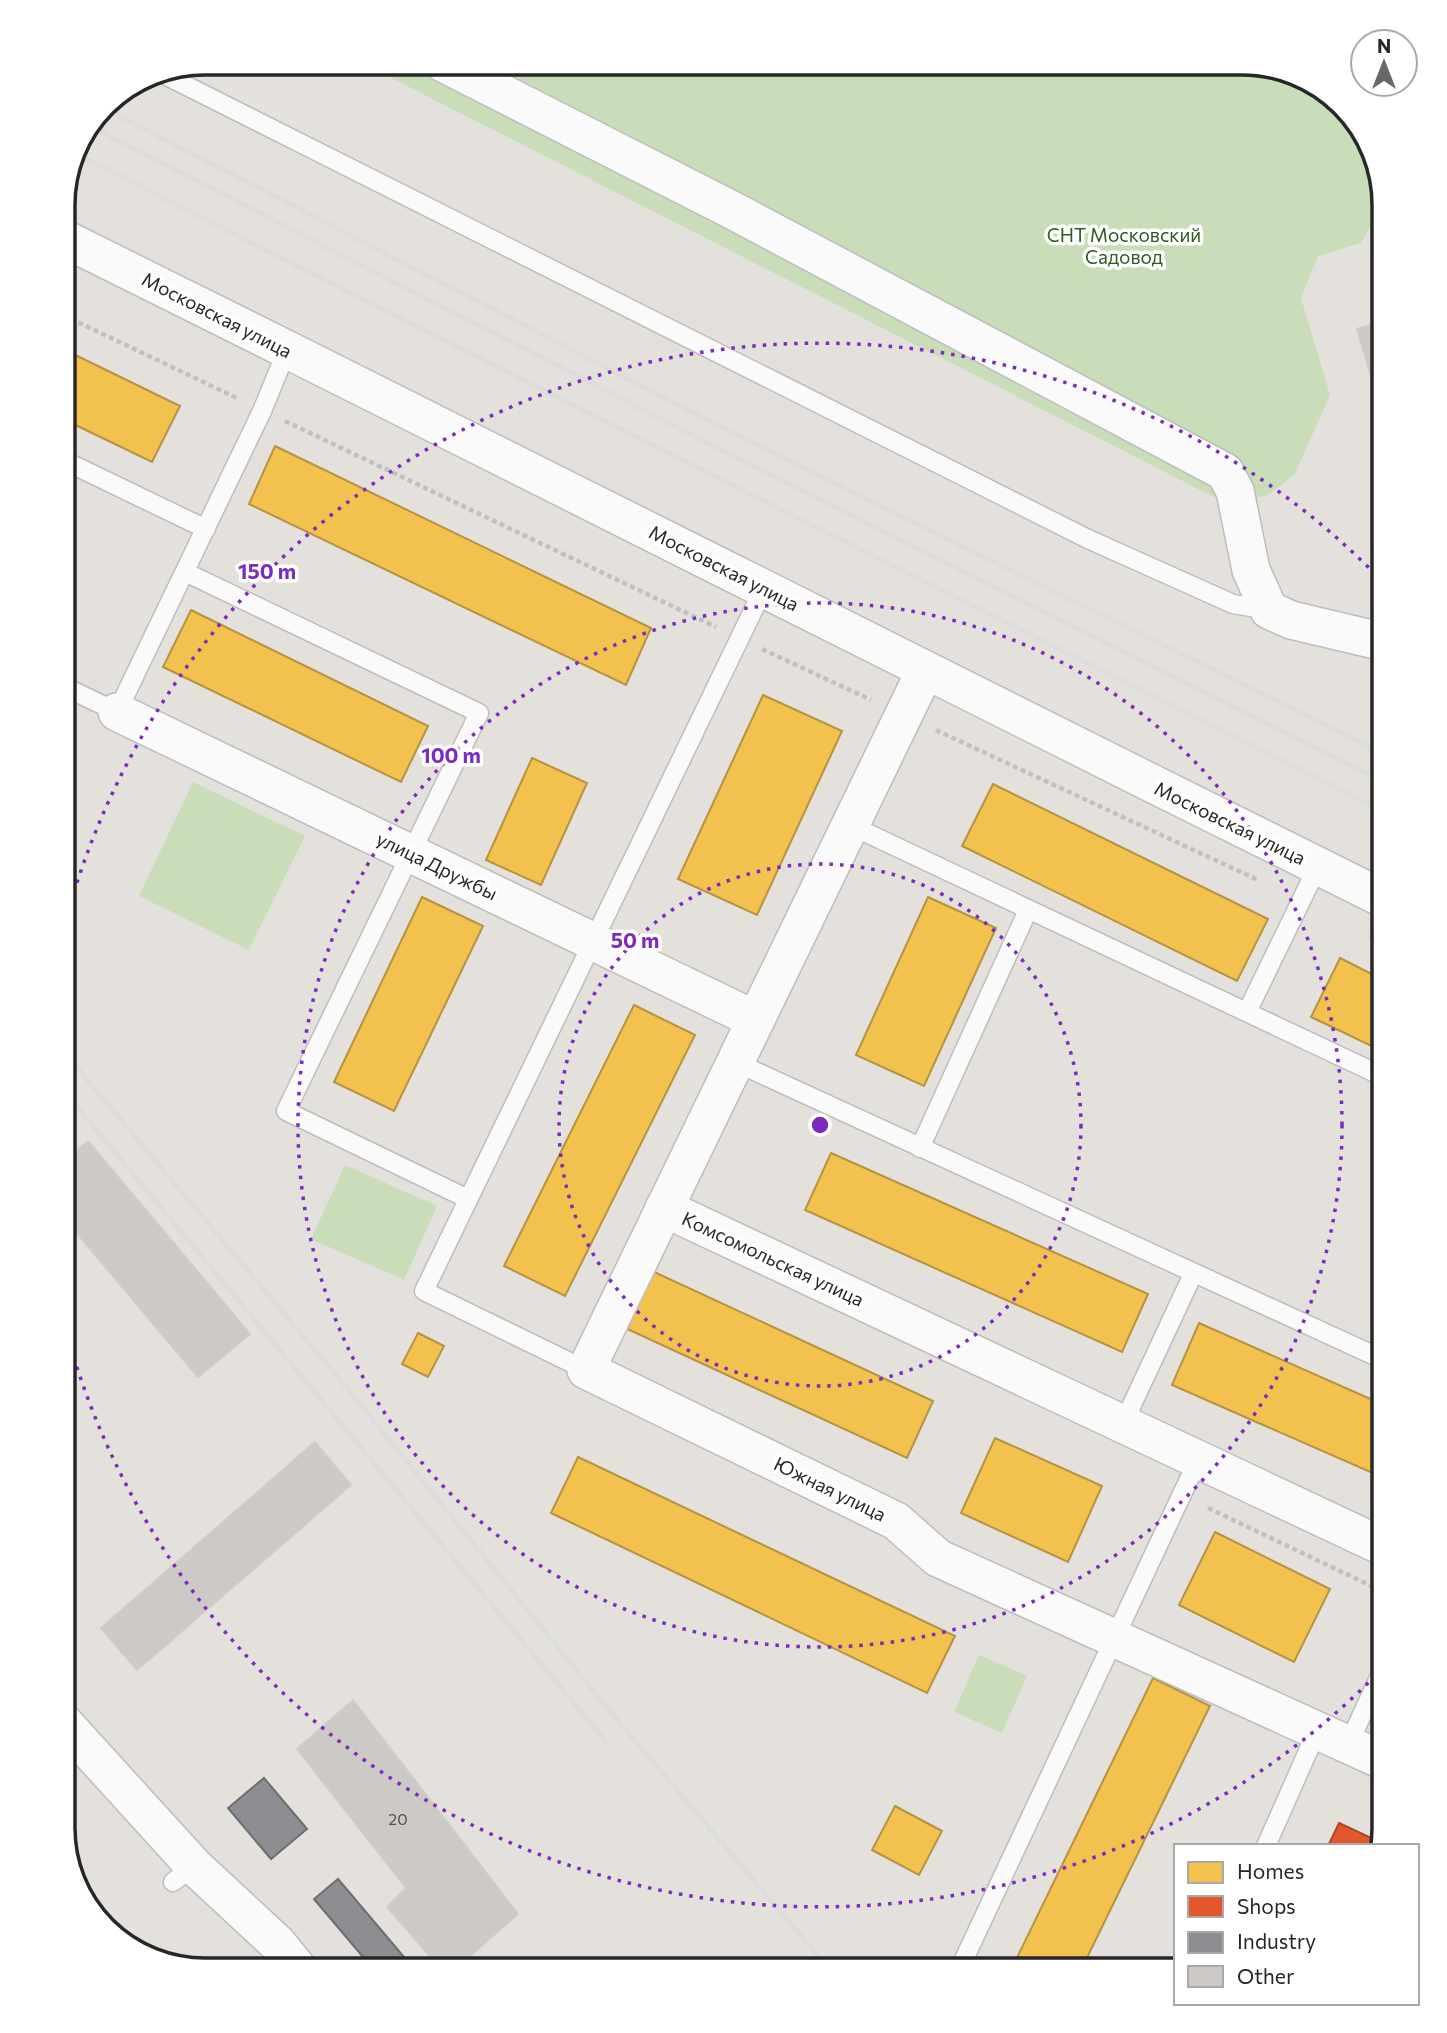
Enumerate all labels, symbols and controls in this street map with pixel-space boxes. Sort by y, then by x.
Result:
north arrow [1349,28,1419,98]
text: N [1377,34,1391,57]
park label: СНТ Московский Садовод [1047,223,1201,268]
street label: Московская улица [138,267,296,362]
street label: Московская улица [645,520,803,615]
text: 150 m [238,558,296,583]
text: 100 m [421,742,481,767]
street label: Московская улица [1151,776,1309,869]
street label: улица Дружбы [373,826,501,905]
text: 50 m [611,927,659,952]
centre of rings [808,1113,832,1137]
street label: Комсомольская улица [679,1206,868,1311]
street label: Южная улица [770,1451,890,1526]
house number: 20 [388,1809,408,1828]
legend [1174,1844,1419,2005]
text: Homes [1237,1858,1304,1883]
text: Shops [1237,1893,1296,1918]
text: Industry [1237,1928,1316,1953]
text: Other [1237,1963,1294,1988]

